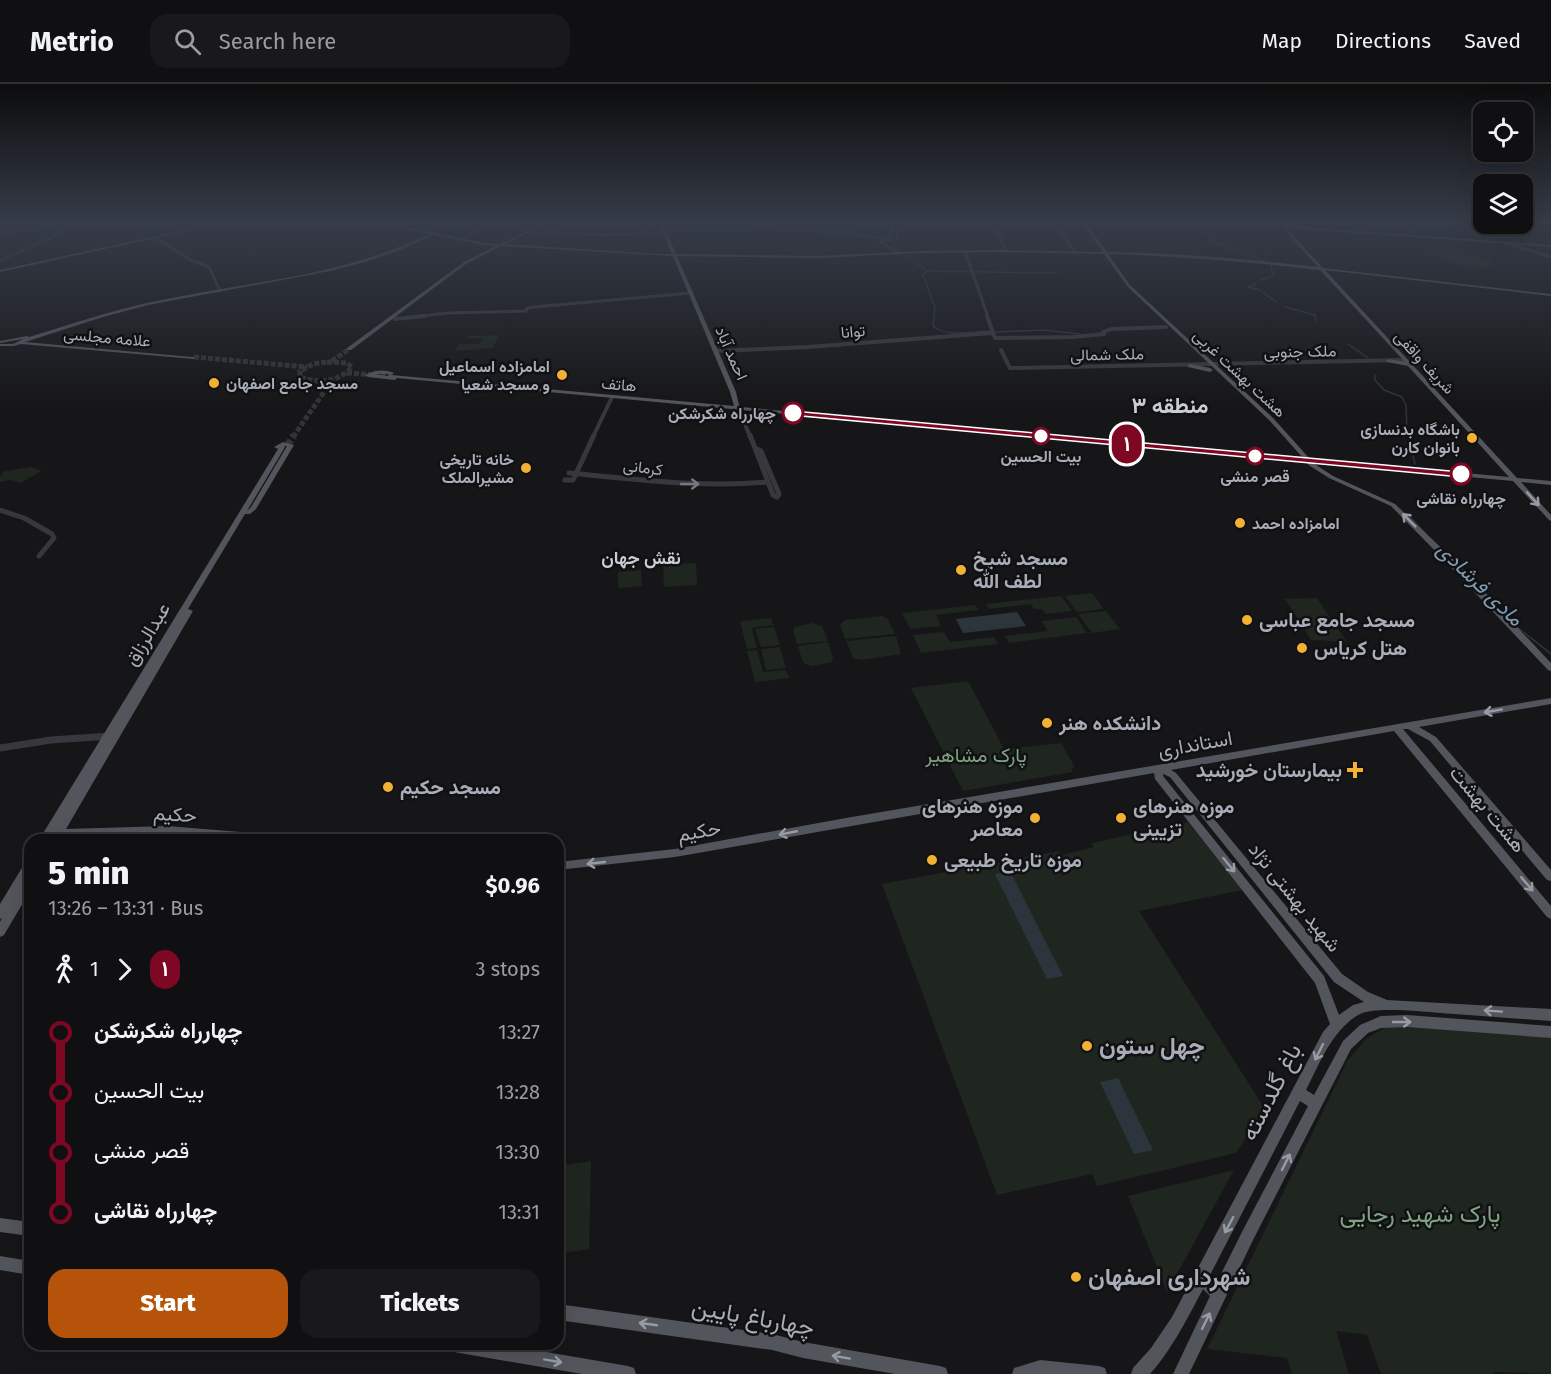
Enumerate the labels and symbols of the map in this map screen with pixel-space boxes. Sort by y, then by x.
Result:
street label: توانا [840,321,866,343]
street label: احمد آباد [711,323,752,383]
street label: علامه مجلسی [62,324,151,352]
street label: هشت بهشت غربی [1189,326,1290,422]
street label: شریف واقفی [1390,327,1459,399]
street label: ملک جنوبی [1263,341,1337,363]
street label: ملک شمالی [1070,344,1144,366]
place label: امامزاده اسماعیل و مسجد شعیا [439,357,550,395]
marker: امامزاده اسماعیل و مسجد شعیا [555,368,569,382]
place label: مسجد جامع اصفهان [226,374,359,395]
street label: هاتف [601,374,637,395]
marker: مسجد جامع اصفهان [207,376,221,390]
district label: منطقه ۳ [1132,392,1209,419]
marker: چهارراه شکرشکن [782,402,804,424]
place label: چهارراه شکرشکن [668,404,776,425]
place label: باشگاه بدنسازی بانوان کارن [1360,420,1460,458]
line badge: ۱ [1108,424,1146,464]
marker: بیت الحسین [1032,427,1050,445]
marker: باشگاه بدنسازی بانوان کارن [1465,431,1479,445]
place label: بیت الحسین [1001,447,1082,466]
marker: قصر منشی [1246,447,1264,465]
place label: خانه تاریخی مشیرالملک [439,450,514,488]
street label: کرمانی [622,456,664,480]
marker: خانه تاریخی مشیرالملک [519,461,533,475]
marker: چهارراه نقاشی [1450,463,1472,485]
place label: قصر منشی [1220,467,1290,487]
one-way arrow [680,478,700,489]
place label: چهارراه نقاشی [1416,489,1506,510]
one-way arrow [1526,492,1540,507]
one-way arrow [1401,513,1416,527]
place label: امامزاده احمد [1252,514,1340,534]
marker: امامزاده احمد [1233,516,1247,530]
water label: مادی فرشادی [1431,536,1529,632]
place label: مسجد شیخ لطف الله [973,546,1068,593]
district label: نقش جهان [601,547,681,569]
marker: مسجد شیخ لطف الله [954,563,968,577]
street label: عبدالرزاق [119,598,176,671]
place label: مسجد جامع عباسی [1259,608,1415,634]
marker: مسجد جامع عباسی [1240,613,1254,627]
place label: هتل کریاس [1314,636,1407,661]
marker: هتل کریاس [1295,641,1309,655]
one-way arrow [1484,706,1504,717]
place label: دانشکده هنر [1058,711,1161,736]
marker: دانشکده هنر [1040,716,1054,730]
street label: استانداری [1156,726,1234,763]
park label: پارک مشاهیر [924,743,1027,769]
place label: بیمارستان خورشید [1196,758,1342,783]
marker: بیمارستان خورشید [1346,761,1364,779]
street label: هشت بهشت [1444,761,1531,858]
place label: مسجد حکیم [400,775,501,800]
marker: مسجد حکیم [381,780,395,794]
place label: موزه هنرهای معاصر [922,794,1023,842]
place label: موزه هنرهای تزیینی [1133,794,1234,842]
street label: حکیم [153,801,197,828]
marker: موزه هنرهای معاصر [1028,811,1042,825]
marker: موزه هنرهای تزیینی [1114,811,1128,825]
street label: حکیم [675,815,723,848]
one-way arrow [779,828,799,839]
street label: شهید بهشتی نژاد [1243,837,1346,957]
place label: موزه تاریخ طبیعی [944,848,1082,874]
marker: موزه تاریخ طبیعی [925,853,939,867]
one-way arrow [1222,857,1235,873]
one-way arrow [586,858,606,869]
one-way arrow [1520,876,1533,892]
one-way arrow [1483,1005,1503,1016]
one-way arrow [1392,1016,1412,1028]
place label: چهل ستون [1099,1032,1205,1062]
marker: چهل ستون [1080,1039,1094,1053]
street label: باغ گلدسته [1235,1039,1309,1146]
one-way arrow [1312,1043,1324,1061]
one-way arrow [1281,1153,1292,1171]
park label: پارک شهید رجایی [1340,1200,1500,1230]
one-way arrow [1223,1216,1235,1233]
place label: شهرداری اصفهان [1088,1263,1250,1292]
marker: شهرداری اصفهان [1069,1270,1083,1284]
street label: چهارباغ پایین [689,1292,817,1344]
one-way arrow [1200,1313,1212,1330]
one-way arrow [639,1319,659,1330]
one-way arrow [831,1351,851,1362]
one-way arrow [543,1356,562,1367]

